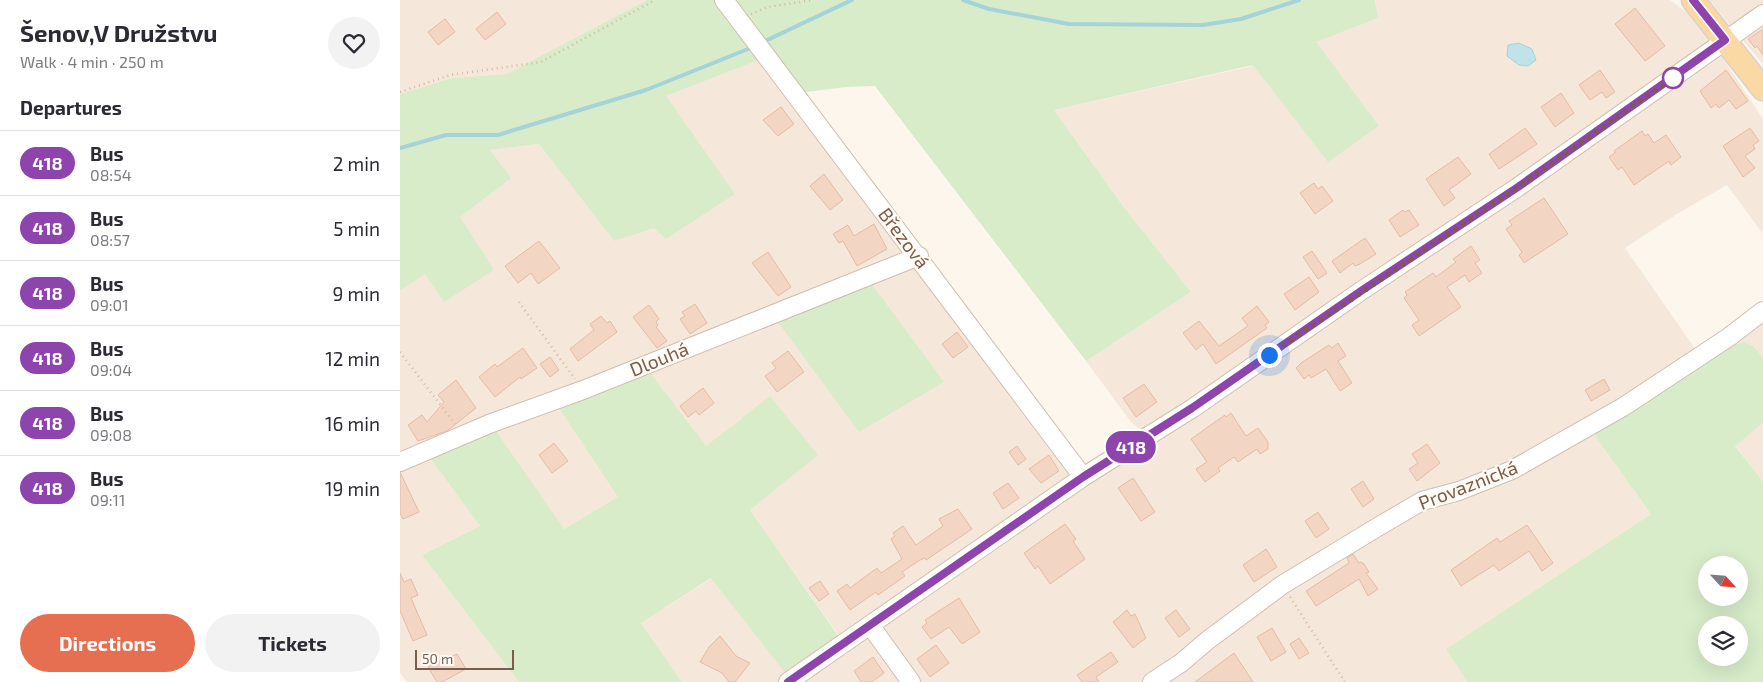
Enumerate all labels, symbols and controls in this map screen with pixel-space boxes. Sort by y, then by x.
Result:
button: heart [328,17,380,69]
text: Šenov,V Družstvu [20,18,218,47]
text: Walk · 4 min · 250 m [20,52,164,71]
unlabelled marker [1662,67,1684,89]
text: Departures [20,96,122,119]
text: Bus [90,142,124,165]
text: 418 [32,152,63,174]
text: 2 min [333,152,380,175]
text: 08:54 [90,165,132,184]
street label: Březová [874,203,935,273]
text: Bus [90,207,124,230]
text: 418 [32,217,63,239]
text: 5 min [333,217,380,240]
text: 08:57 [90,230,130,249]
text: Bus [90,272,124,295]
text: 418 [32,282,63,304]
text: 9 min [332,282,380,305]
text: 09:01 [90,295,129,314]
street label: Dlouhá [626,336,692,381]
text: Bus [90,337,124,360]
your location [1257,343,1282,368]
text: 418 [32,347,63,369]
text: 12 min [325,347,380,370]
text: 09:04 [90,360,132,379]
text: Bus [90,402,124,425]
text: 418 [32,412,63,434]
text: 16 min [325,412,380,435]
text: 09:08 [90,425,132,444]
line badge: 418 [1102,431,1160,463]
text: 418 [1116,436,1146,458]
street label: Provaznická [1415,455,1521,514]
text: Bus [90,467,124,490]
text: 418 [32,477,63,499]
text: 19 min [325,477,380,500]
text: 09:11 [90,490,125,509]
north arrow [1698,556,1748,606]
map controls [1698,556,1748,666]
button: Directions [20,614,195,672]
button: Tickets [205,614,380,672]
button: layers [1698,616,1748,666]
scale bar [415,647,514,670]
text: 50 m [422,650,453,667]

